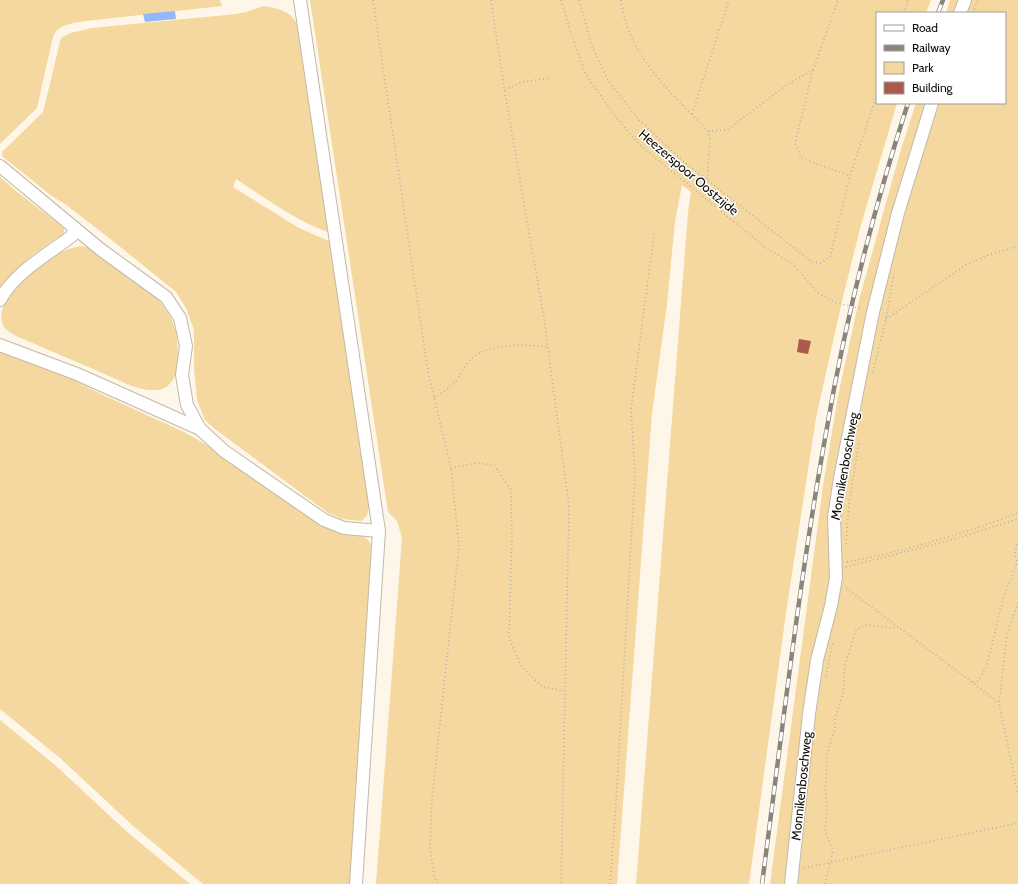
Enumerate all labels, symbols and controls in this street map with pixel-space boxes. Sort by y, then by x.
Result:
legend [876,12,1006,104]
text: Road [912,20,938,35]
text: Railway [912,40,950,55]
text: Park [912,60,934,75]
text: Building [912,80,954,95]
street label: Heezerspoor Oostzijde [635,126,742,219]
street label: Monnikenboschweg [827,410,861,521]
street label: Monnikenboschweg [787,730,815,841]

